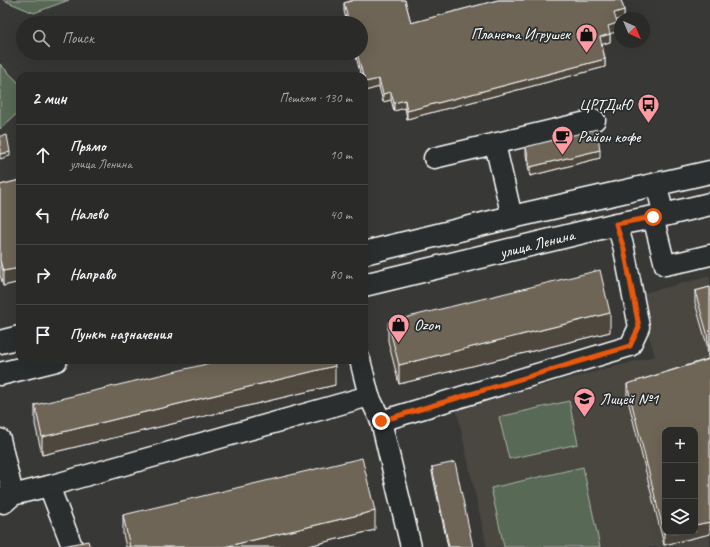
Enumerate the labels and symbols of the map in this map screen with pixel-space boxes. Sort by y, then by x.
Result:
north arrow [614,12,650,48]
shop icon: Планета Игрушек [573,21,599,54]
place label: Планета Игрушек [471,24,572,44]
bus stop icon: ЦРТДиЮ [635,92,661,125]
place label: ЦРТДиЮ [579,95,635,115]
cafe icon: Район кофе [550,124,576,157]
place label: Район кофе [578,127,642,147]
route start [644,208,662,226]
street label: улица Ленина [497,225,578,263]
shop icon: Ozon [386,312,412,345]
place label: Ozon [414,315,441,335]
school or university icon: Лицей №1 [571,386,597,419]
place label: Лицей №1 [600,389,659,409]
route end [372,412,390,430]

